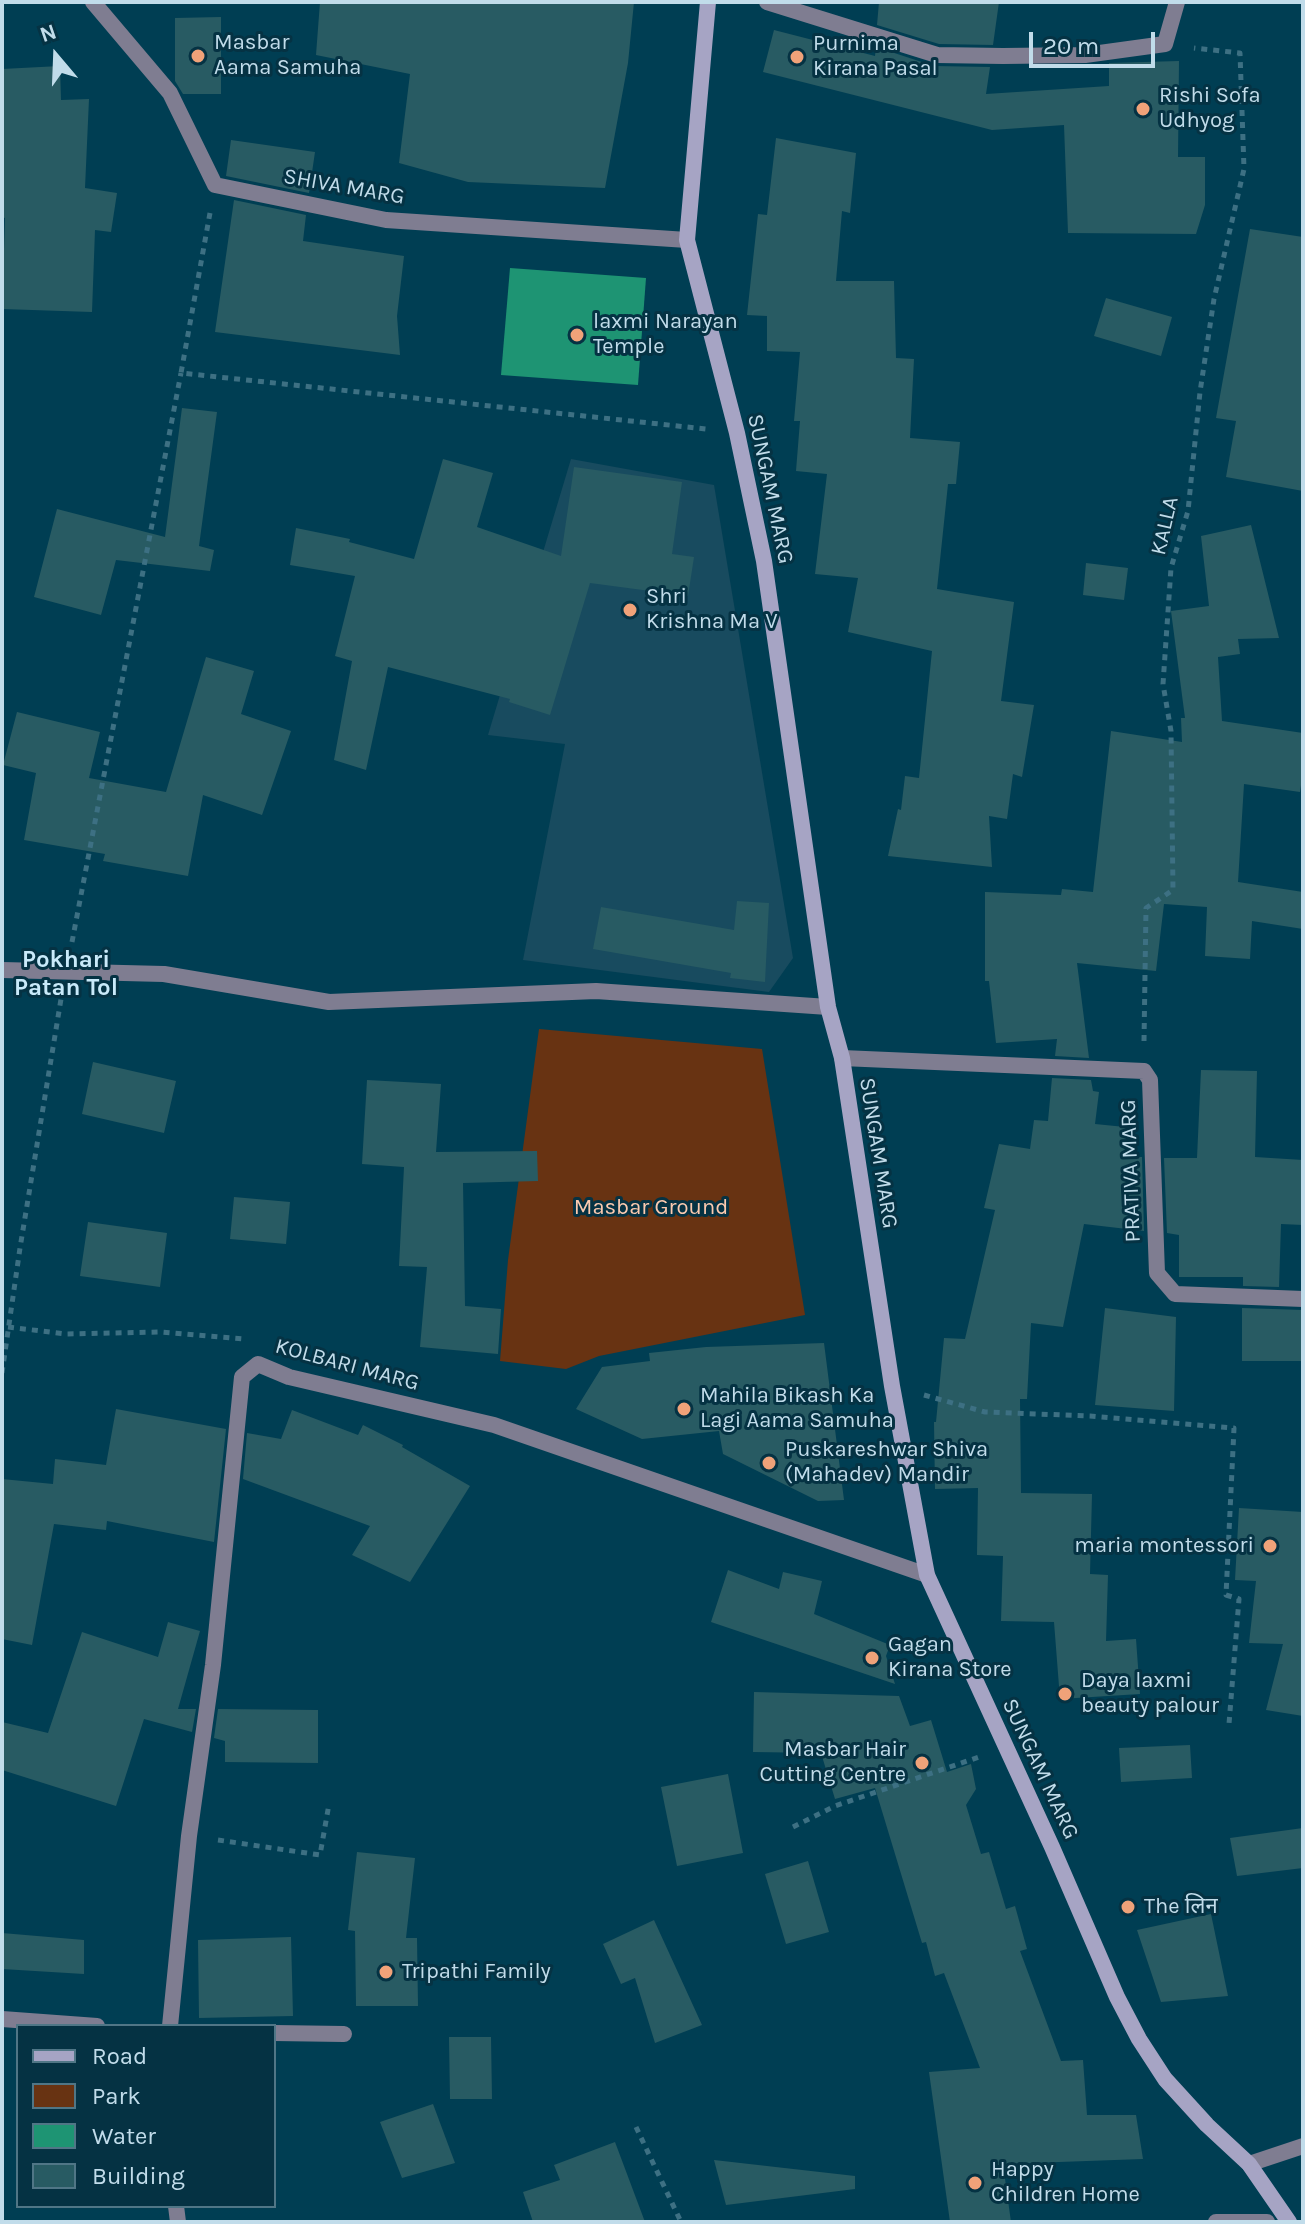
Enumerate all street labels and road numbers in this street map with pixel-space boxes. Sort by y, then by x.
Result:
street label: SHIVA MARG [281,163,407,211]
street label: SUNGAM MARG [741,412,799,566]
street label: KALLA [1145,494,1185,558]
street label: SUNGAM MARG [853,1076,903,1230]
street label: PRATIVA MARG [1115,1099,1147,1243]
street label: KOLBARI MARG [272,1333,422,1397]
street label: SUNGAM MARG [996,1694,1084,1844]

